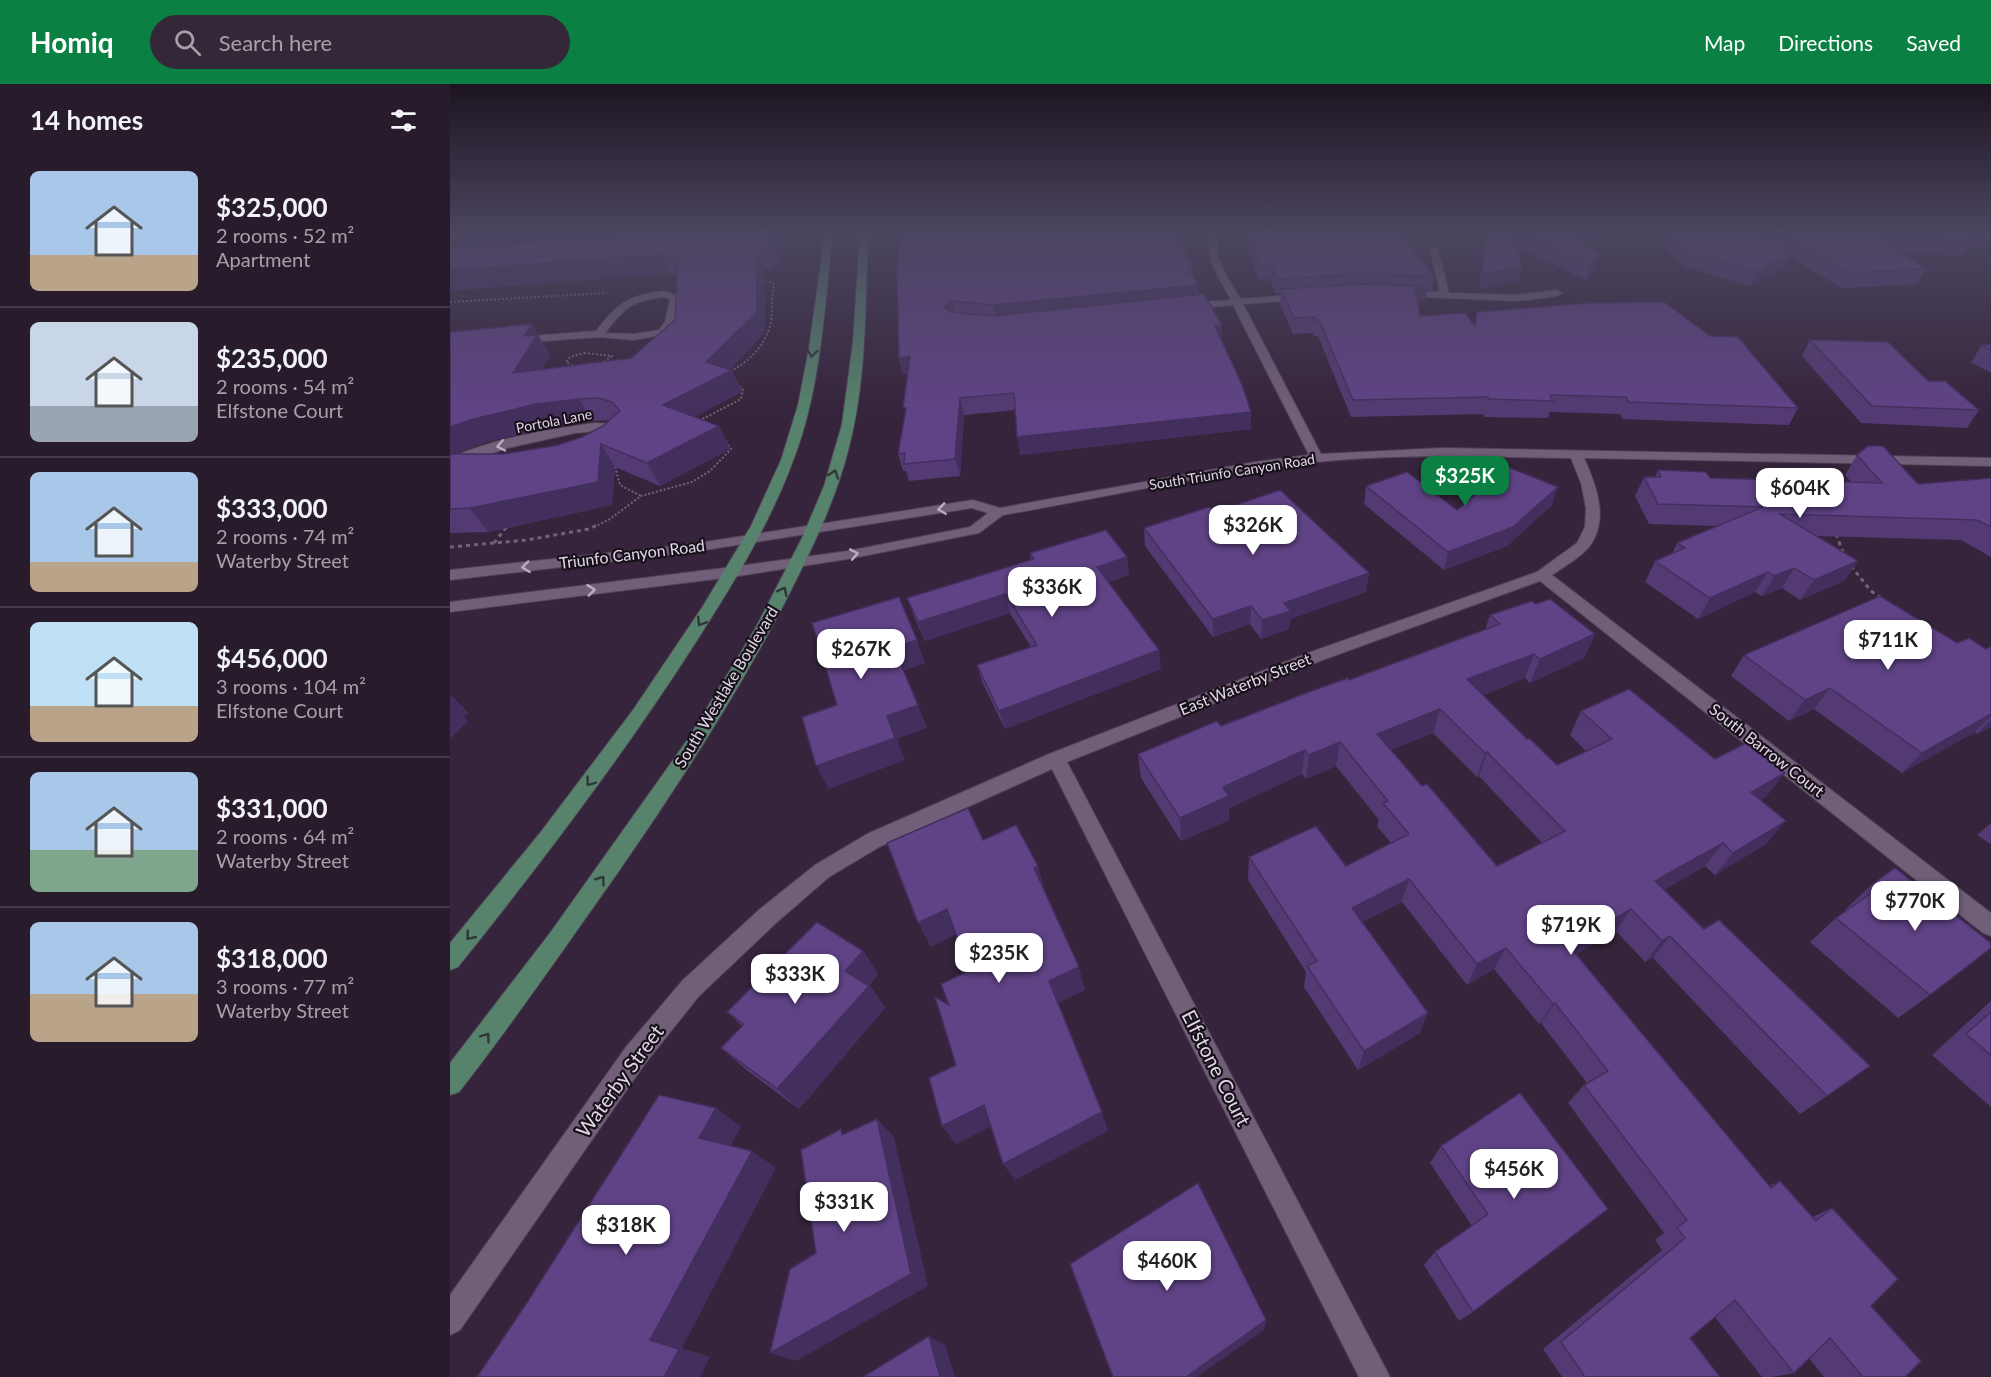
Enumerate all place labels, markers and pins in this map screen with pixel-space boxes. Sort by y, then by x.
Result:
pin: $325K [1423,456,1507,507]
pin: $604K [1758,468,1842,519]
pin: $326K [1211,505,1295,556]
pin: $336K [1010,567,1094,618]
pin: $711K [1846,620,1930,671]
pin: $267K [819,629,903,680]
pin: $770K [1873,881,1957,932]
pin: $719K [1529,905,1613,956]
pin: $235K [957,933,1041,984]
pin: $333K [753,954,837,1005]
pin: $456K [1472,1149,1556,1200]
pin: $331K [802,1182,886,1233]
pin: $318K [584,1205,668,1256]
pin: $460K [1125,1241,1209,1292]

